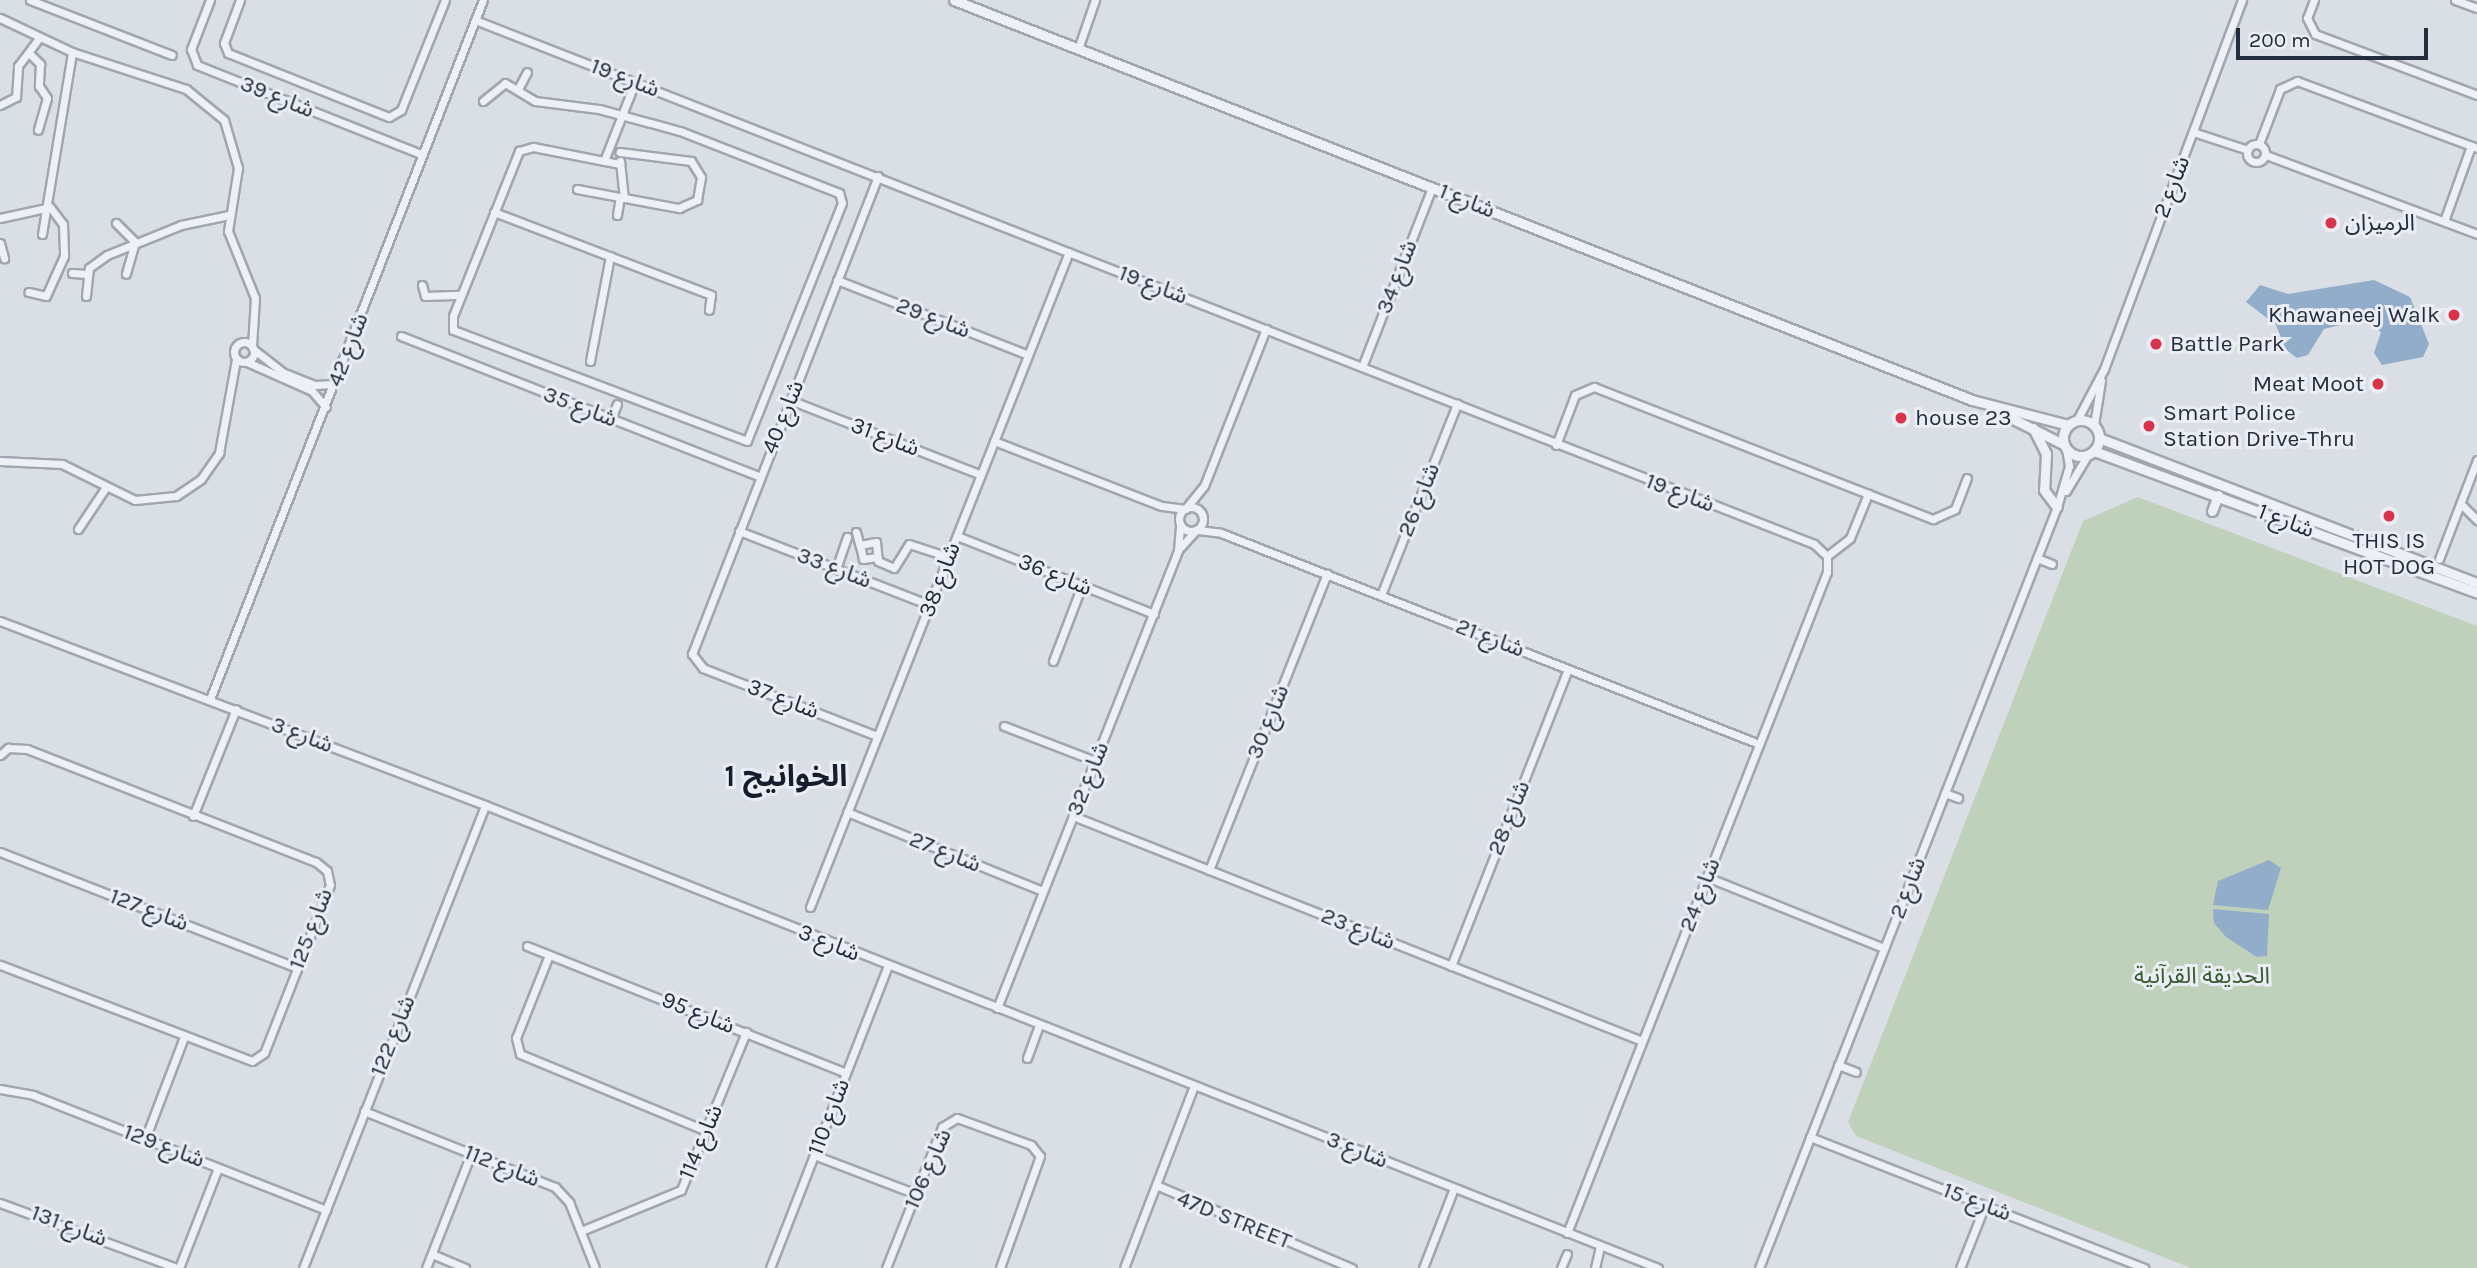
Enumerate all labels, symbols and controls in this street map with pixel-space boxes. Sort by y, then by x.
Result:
scale bar [2239,14,2432,58]
text: 200 m [2249,28,2311,52]
street label: شارع 19 [587,52,663,104]
street label: شارع 39 [236,70,318,124]
street label: شارع 2 [2148,152,2196,222]
street label: شارع 1 [1435,177,1499,225]
place label: الرميزان [2345,209,2415,237]
marker: الرميزان [2323,215,2339,231]
street label: شارع 34 [1370,236,1424,318]
street label: شارع 19 [1115,259,1191,311]
street label: شارع 29 [892,291,974,345]
place label: Khawaneej Walk [2268,301,2440,329]
marker: Khawaneej Walk [2446,307,2462,323]
street label: شارع 42 [321,309,375,391]
place label: Battle Park [2170,330,2285,358]
marker: Battle Park [2148,336,2164,352]
place label: Meat Moot [2253,370,2364,398]
street label: شارع 40 [756,376,810,458]
marker: Meat Moot [2370,376,2386,392]
street label: شارع 35 [539,380,621,434]
place label: Smart Police Station Drive-Thru [2163,399,2355,453]
place label: house 23 [1915,404,2012,432]
marker: house 23 [1893,410,1909,426]
street label: شارع 31 [847,411,923,463]
marker: Smart Police Station Drive-Thru [2141,418,2157,434]
street label: شارع 26 [1392,459,1446,541]
street label: شارع 19 [1642,467,1718,519]
street label: شارع 1 [2254,498,2318,544]
marker: THIS IS HOT DOG [2381,508,2397,524]
place label: THIS IS HOT DOG [2343,527,2435,581]
street label: شارع 38 [913,539,967,621]
street label: شارع 33 [793,541,875,595]
street label: شارع 36 [1014,548,1096,602]
street label: شارع 21 [1452,612,1528,664]
street label: شارع 37 [743,673,823,725]
street label: شارع 30 [1241,681,1295,763]
street label: شارع 3 [267,711,337,759]
street label: شارع 32 [1061,738,1115,820]
district label: الخوانيج 1 [725,758,847,794]
street label: شارع 28 [1482,777,1536,859]
street label: شارع 27 [905,825,985,879]
street label: شارع 2 [1884,853,1932,923]
street label: شارع 24 [1673,854,1727,936]
street label: شارع 127 [106,882,192,938]
street label: شارع 125 [283,885,339,973]
street label: شارع 23 [1317,902,1399,956]
street label: شارع 3 [794,918,864,968]
park label: الحديقة القرآنية [2134,962,2270,990]
street label: شارع 95 [657,986,739,1040]
street label: شارع 122 [364,992,422,1080]
street label: شارع 110 [802,1075,856,1159]
street label: شارع 114 [673,1101,729,1183]
street label: شارع 129 [120,1118,208,1174]
street label: شارع 106 [898,1125,958,1213]
street label: شارع 3 [1322,1125,1392,1175]
street label: شارع 112 [460,1138,544,1194]
street label: شارع 15 [1939,1176,2015,1228]
street label: 47D STREET [1173,1185,1295,1255]
street label: شارع 131 [27,1199,111,1253]

